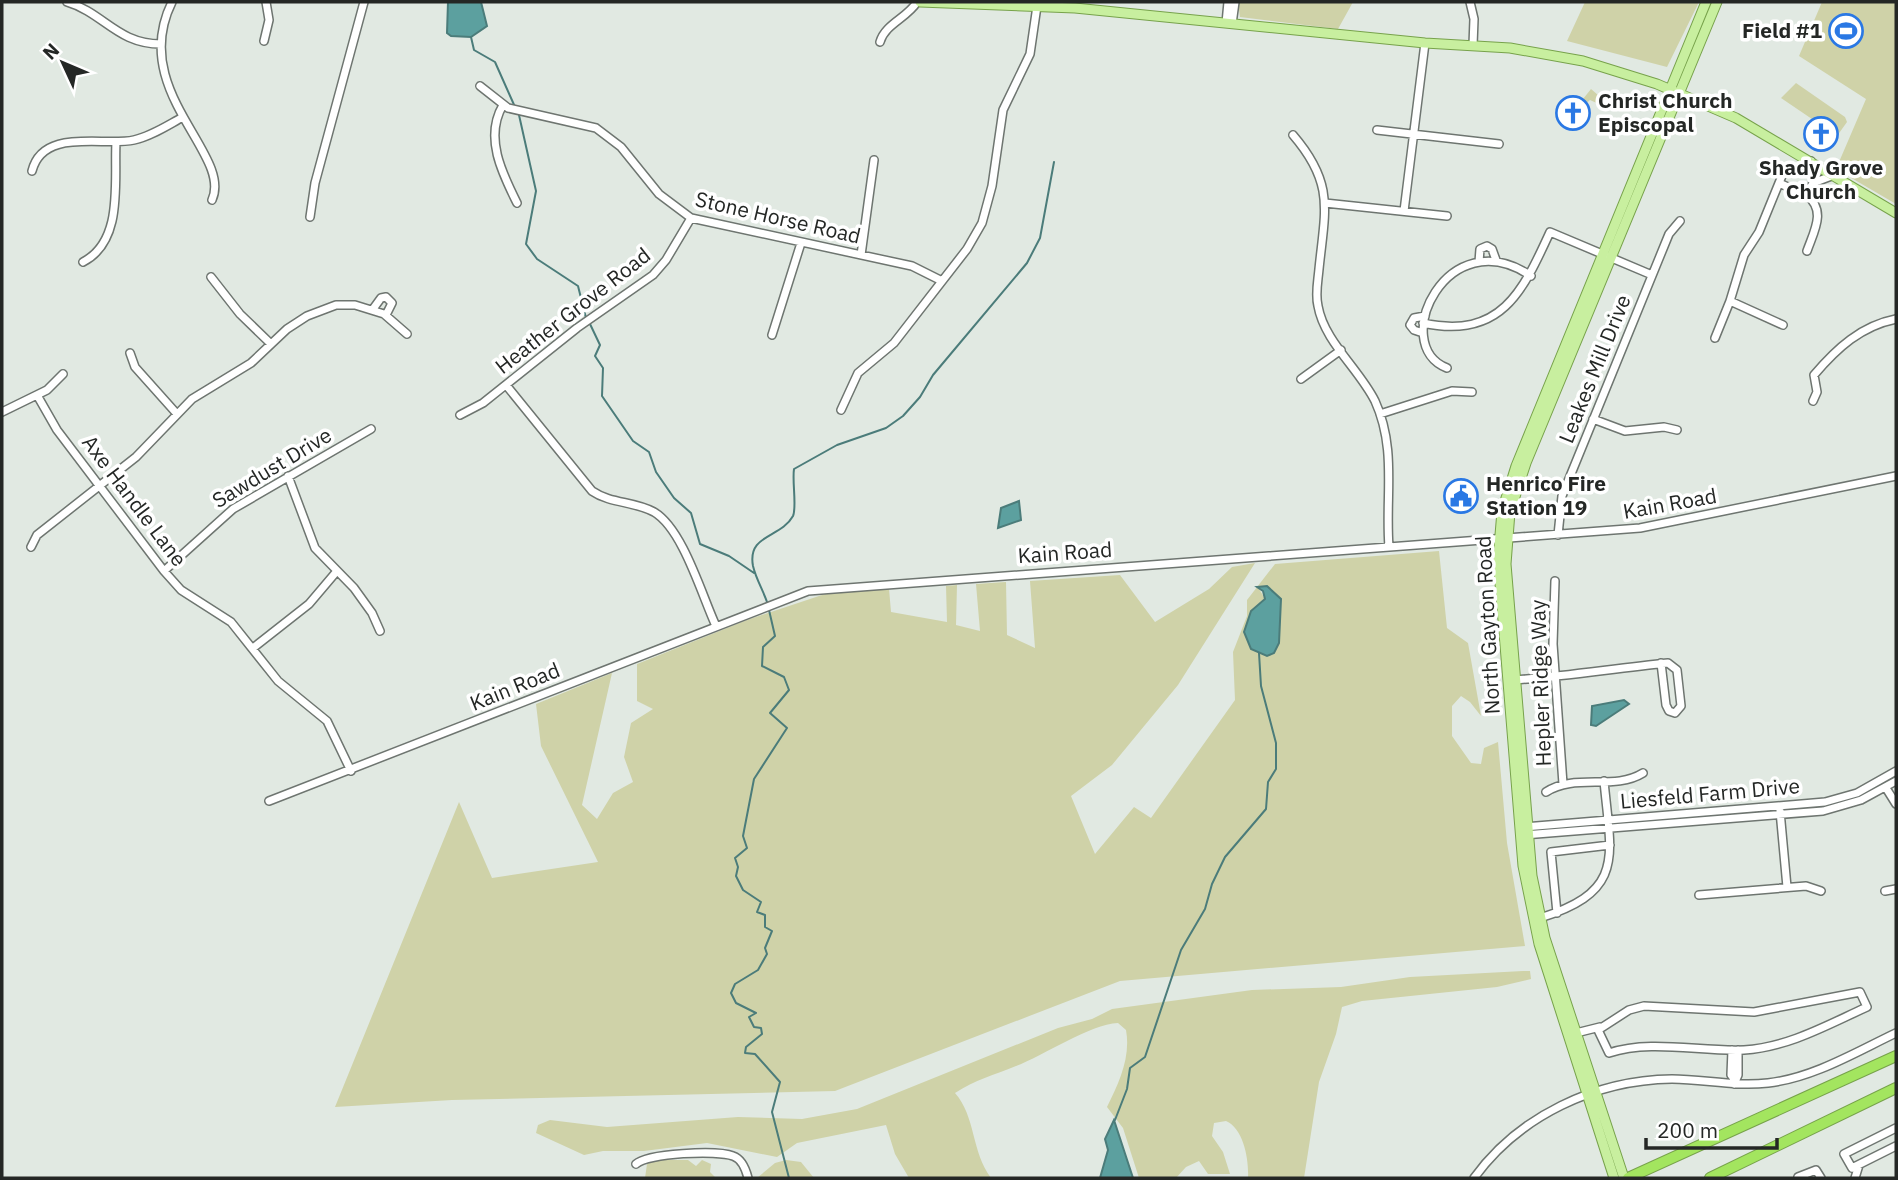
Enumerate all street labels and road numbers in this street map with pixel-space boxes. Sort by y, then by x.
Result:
street label: Stone Horse Road [693,184,864,250]
street label: Heather Grove Road [489,241,656,380]
street label: Leakes Mill Drive [1552,290,1637,447]
street label: Sawdust Drive [207,420,336,514]
street label: Axe Handle Lane [76,429,193,572]
street label: Kain Road [1621,481,1719,525]
street label: Kain Road [1017,535,1113,569]
street label: North Gayton Road [1468,535,1506,715]
street label: Hepler Ridge Way [1523,599,1557,767]
street label: Kain Road [466,655,564,717]
street label: Liesfeld Farm Drive [1619,771,1801,815]

